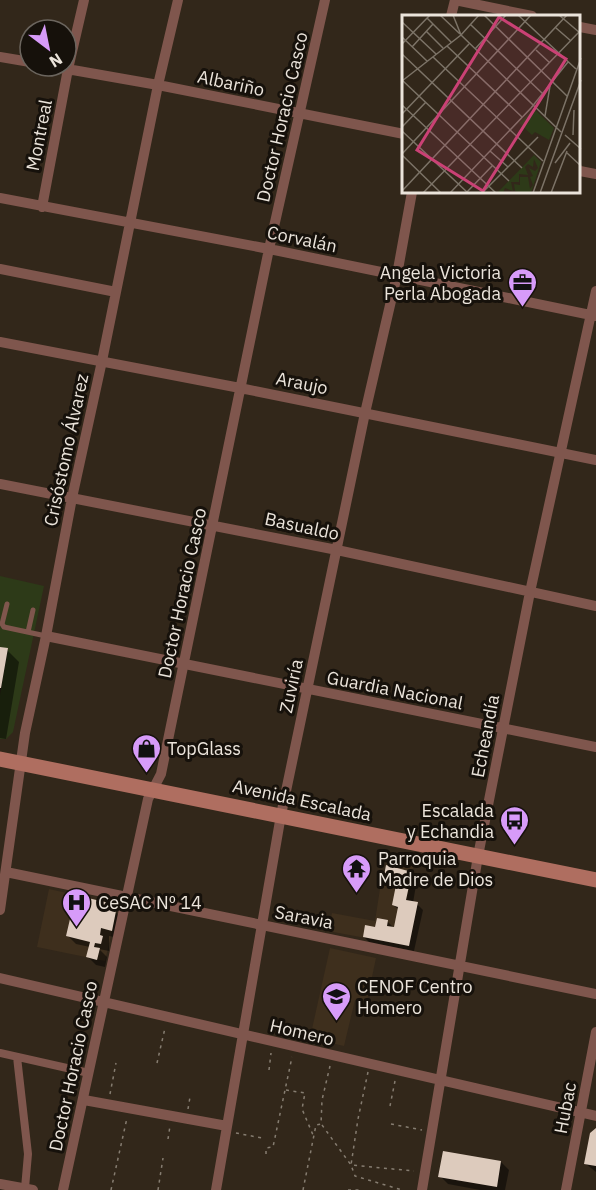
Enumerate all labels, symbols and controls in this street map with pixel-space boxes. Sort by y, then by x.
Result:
inset map [402,15,581,194]
north arrow [18,18,78,78]
street label: Doctor Horacio Casco [251,30,313,204]
text: N [46,49,66,72]
street label: Albariño [195,65,267,101]
street label: Montreal [21,97,57,173]
street label: Corvalán [265,220,339,258]
place label: Angela Victoria Perla Abogada [380,261,501,305]
office icon: Angela Victoria Perla Abogada [506,266,538,308]
street label: Araujo [274,367,330,399]
street label: Crisóstomo Álvarez [39,372,93,528]
street label: Doctor Horacio Casco [153,506,211,680]
street label: Basualdo [263,507,341,545]
street label: Zuviría [274,657,308,715]
street label: Guardia Nacional [325,666,465,715]
street label: Echeandía [466,692,504,779]
shop icon: TopGlass [130,732,162,774]
place label: TopGlass [167,737,241,760]
street label: Avenida Escalada [231,774,374,826]
place label: Escalada y Echandia [407,799,494,843]
bus stop icon: Escalada y Echandia [499,804,531,846]
place label: Parroquia Madre de Dios [378,847,493,891]
temple icon: Parroquia Madre de Dios [341,852,373,894]
hospital icon: CeSAC Nº 14 [61,886,93,928]
place label: CeSAC Nº 14 [98,891,202,914]
street label: Saravia [273,900,336,934]
place label: CENOF Centro Homero [357,975,473,1019]
street label: Doctor Horacio Casco [44,979,102,1153]
school or university icon: CENOF Centro Homero [320,980,352,1022]
street label: Homero [268,1013,336,1051]
street label: Hubac [549,1080,581,1136]

